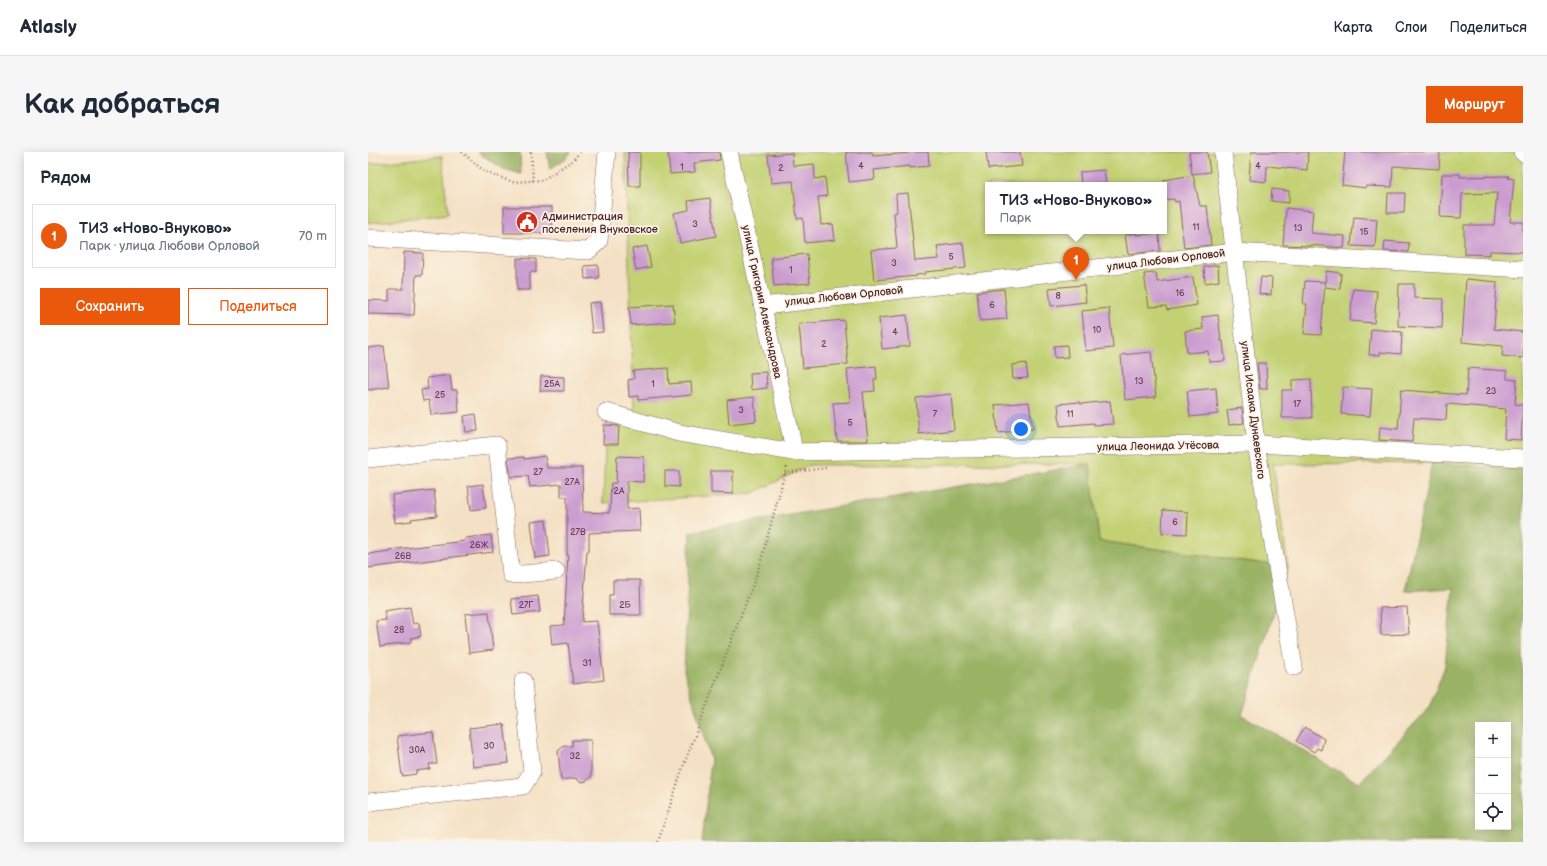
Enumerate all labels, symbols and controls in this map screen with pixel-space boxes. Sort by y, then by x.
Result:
text: Atlasly [20,16,77,39]
text: Карта [1333,19,1373,36]
text: Слои [1395,19,1427,36]
text: Поделиться [1449,19,1527,36]
button: Маршрут [1426,86,1523,123]
text: Как добраться [24,88,221,121]
house number: 4 [858,161,864,172]
house number: 4 [1255,161,1261,172]
house number: 1 [680,162,684,173]
house number: 2 [778,163,784,174]
text: Рядом [40,168,91,188]
popup [985,182,1167,234]
text: ТИЗ «Ново-Внуково» [999,191,1153,210]
public building icon: Администрация поселения Внуковское [514,209,540,235]
place label: Администрация поселения Внуковское [541,210,658,236]
text: Парк [999,210,1031,226]
text: ТИЗ «Ново-Внуково» [79,219,232,238]
house number: 3 [692,219,698,230]
house number: 11 [1193,222,1199,233]
house number: 13 [1293,223,1303,234]
street label: улица Григория Александрова [739,224,785,380]
house number: 15 [1360,227,1368,238]
text: 1 [51,228,57,244]
text: 70 m [299,228,327,244]
text: Парк · улица Любови Орловой [79,238,260,254]
street label: улица Любови Орловой [1106,246,1226,274]
pin: 1 [1063,247,1089,280]
house number: 5 [948,252,954,263]
house number: 3 [891,258,897,269]
house number: 1 [789,265,793,276]
street label: улица Любови Орловой [784,283,904,309]
button: Сохранить [40,288,180,325]
button: Поделиться [188,288,328,325]
house number: 16 [1176,288,1185,299]
house number: 8 [1055,291,1061,302]
house number: 6 [989,300,995,311]
house number: 10 [1093,325,1101,336]
house number: 4 [892,327,898,338]
house number: 2 [821,339,827,350]
street label: улица Исаака Дунаевского [1238,340,1268,480]
house number: 13 [1134,376,1144,387]
house number: 25А [544,379,561,390]
house number: 1 [651,379,655,390]
house number: 23 [1486,386,1497,397]
house number: 25 [435,390,445,401]
house number: 17 [1293,399,1302,410]
house number: 3 [738,405,744,416]
house number: 7 [933,409,938,420]
house number: 11 [1067,409,1073,420]
house number: 5 [847,418,853,429]
your location [1011,419,1031,439]
street label: улица Леонида Утёсова [1097,438,1220,454]
house number: 27 [533,467,543,478]
house number: 27А [564,477,580,488]
house number: 2А [614,486,625,497]
house number: 6 [1172,517,1178,528]
house number: 27В [570,527,586,538]
house number: 26Ж [470,540,488,551]
house number: 26В [395,551,412,562]
house number: 27Г [519,600,533,611]
house number: 2Б [619,600,632,611]
house number: 28 [394,625,404,636]
house number: 31 [582,658,592,669]
map controls [1475,722,1511,830]
button: + [1475,722,1511,758]
house number: 30 [484,741,494,752]
house number: 30А [409,745,426,756]
house number: 32 [570,751,581,762]
button: − [1475,758,1511,794]
button: locate [1475,794,1511,830]

